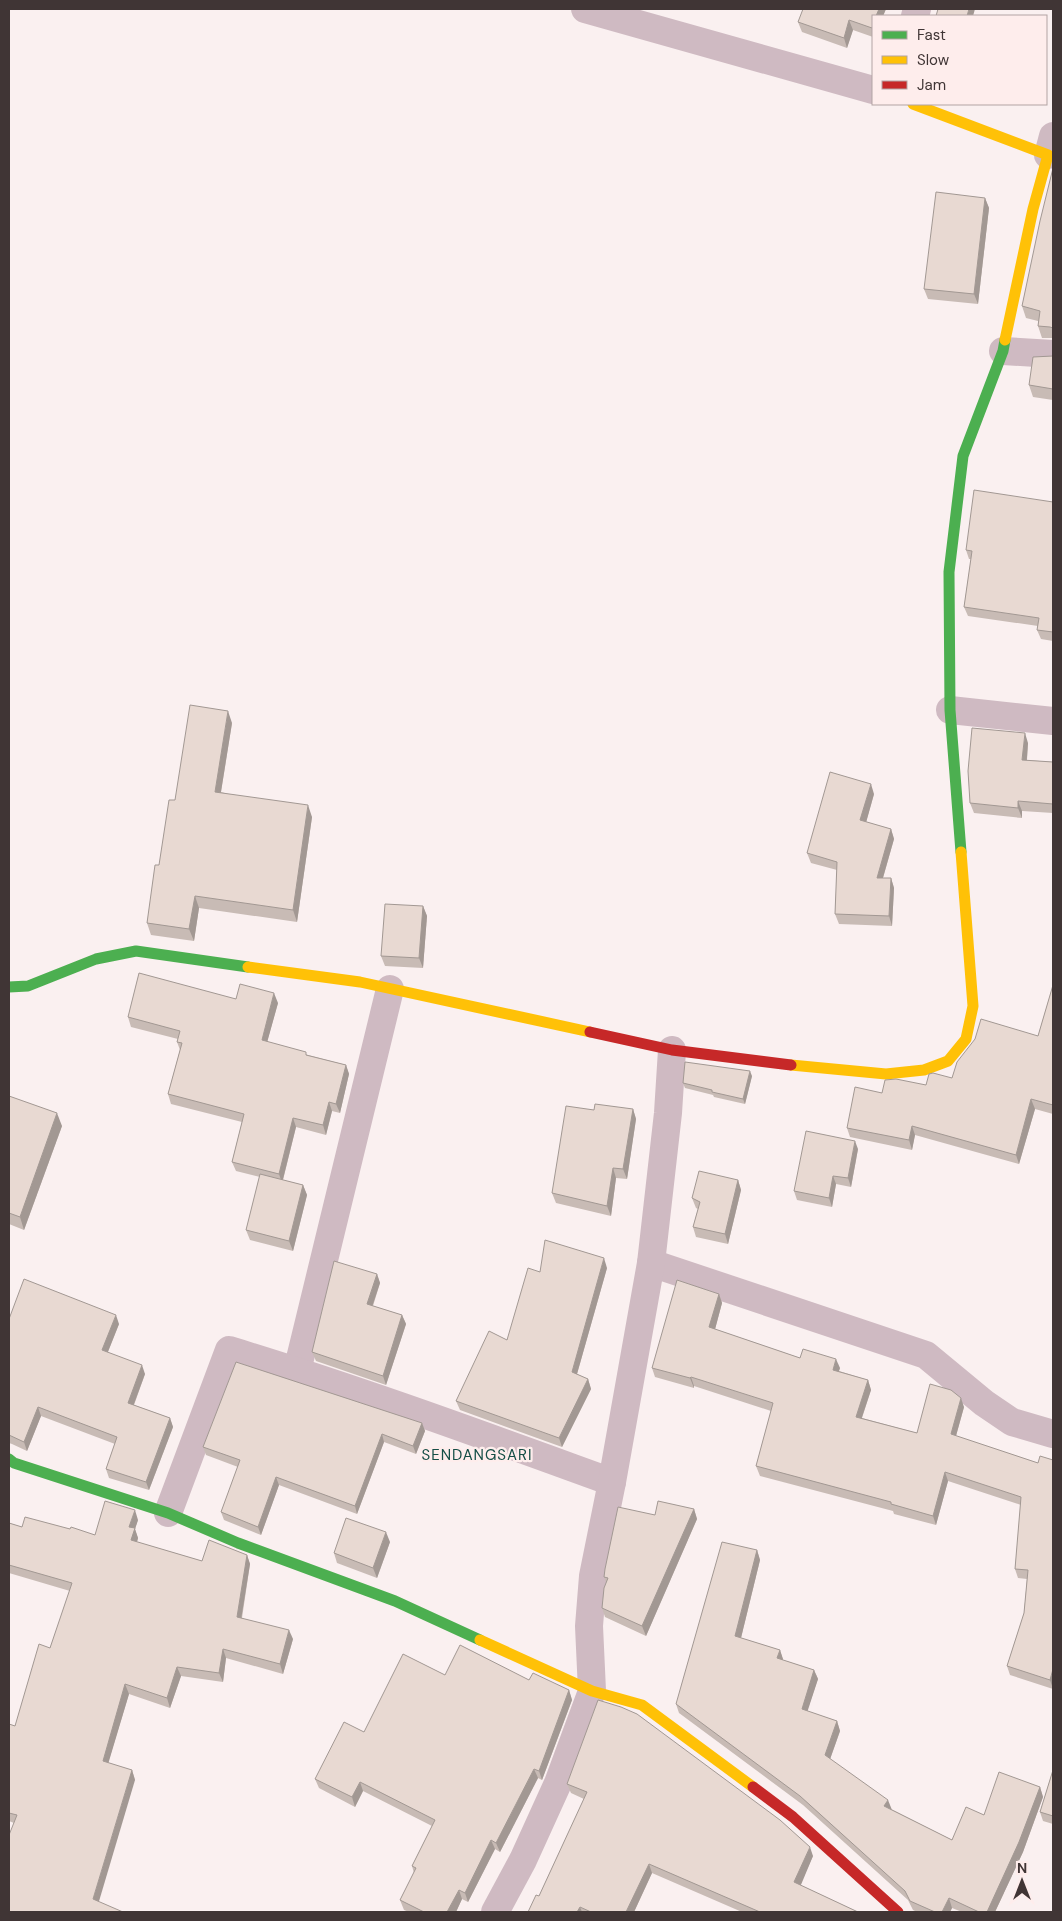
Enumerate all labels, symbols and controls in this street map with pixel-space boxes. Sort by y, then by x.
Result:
legend [872,15,1047,105]
text: Fast [917,25,946,45]
text: Slow [917,50,950,70]
text: Jam [917,75,946,95]
district label: SENDANGSARI [422,1445,532,1465]
north arrow [997,1856,1047,1906]
text: N [1017,1859,1027,1877]

